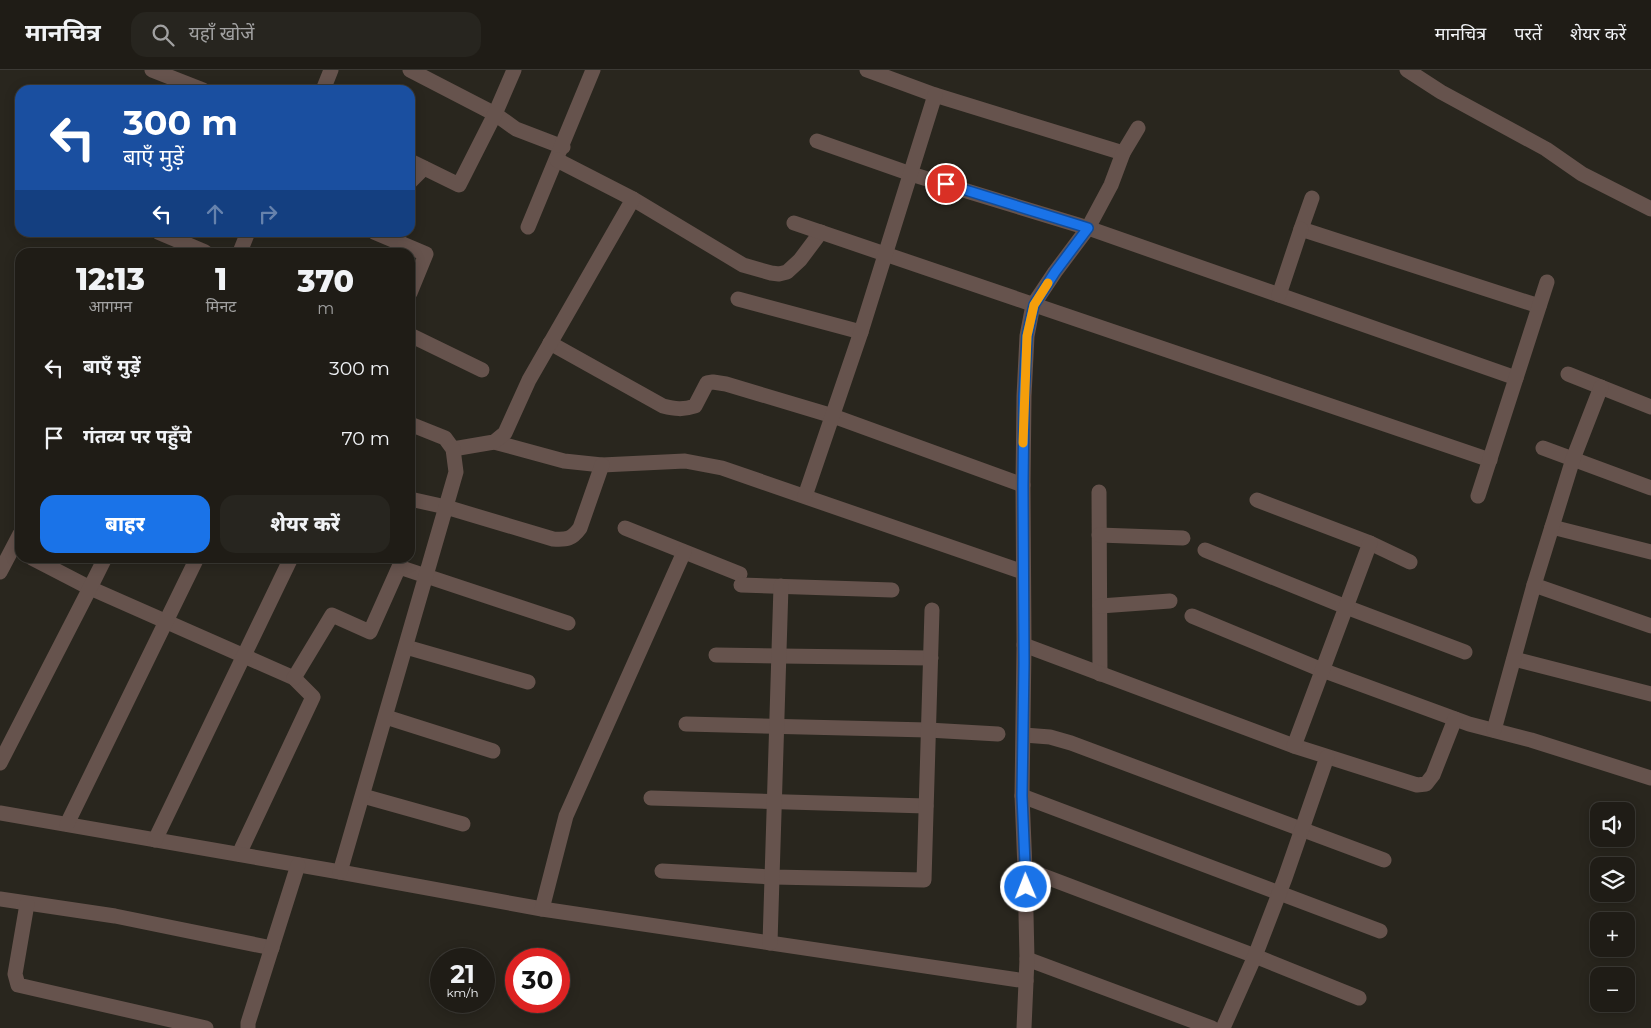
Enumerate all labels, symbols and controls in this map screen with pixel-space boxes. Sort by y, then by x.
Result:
search box [131,12,481,57]
text: मानचित्र [25,18,101,47]
icon: search [149,21,177,49]
text: यहाँ खोजें [189,22,254,45]
text: मानचित्र [1435,23,1486,45]
text: परतें [1514,23,1542,45]
text: शेयर करें [1570,23,1626,45]
text: 300 m [123,101,238,144]
icon: left [40,105,105,170]
text: बाएँ मुड़ें [123,144,184,171]
pin [925,163,967,205]
icon: arrive [932,170,960,198]
icon: left [148,200,176,228]
icon: ahead [201,200,229,228]
icon: right [254,200,282,228]
text: 12:13 [76,261,145,298]
text: 1 [215,261,227,298]
text: 370 [297,263,354,300]
text: आगमन [88,297,132,316]
text: मिनट [206,297,236,316]
text: m [317,299,334,318]
icon: left [40,354,68,382]
text: बाएँ मुड़ें [83,355,140,378]
text: 300 m [329,357,390,380]
icon: arrive [40,424,68,452]
text: गंतव्य पर पहुँचे [83,425,191,448]
text: 70 m [341,427,390,450]
button: बाहर [40,495,210,553]
button: शेयर करें [220,495,390,553]
map controls [1590,802,1635,1012]
button: sound [1590,802,1635,847]
button: layers [1590,857,1635,902]
position arrow [999,860,1051,912]
button: + [1590,912,1635,957]
speed limit sign: 30 [505,948,570,1013]
text: 21 [450,959,475,989]
button: − [1590,967,1635,1012]
text: km/h [446,985,479,1000]

